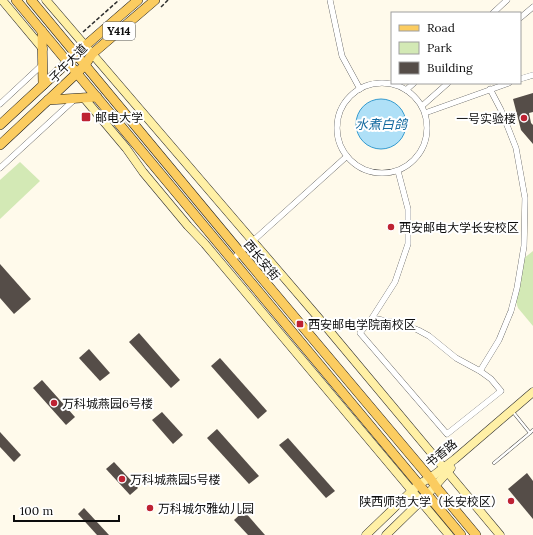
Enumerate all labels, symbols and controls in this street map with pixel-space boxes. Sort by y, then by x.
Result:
legend [391,12,521,84]
text: Road [427,20,455,35]
road number: Y414 [103,22,135,40]
text: Park [427,40,453,55]
street label: 子午大道 [46,41,90,85]
text: Building [427,60,473,75]
place label: 邮电大学 [95,110,143,125]
marker: 邮电大学 [80,111,92,123]
place label: 一号实验楼 [456,111,516,126]
marker: 一号实验楼 [519,113,529,123]
water label: 水煮白鸽 [355,116,409,133]
place label: 西安邮电大学长安校区 [399,220,519,235]
marker: 西安邮电大学长安校区 [386,222,396,232]
street label: 西长安街 [241,237,283,283]
place label: 西安邮电学院南校区 [308,317,416,332]
marker: 西安邮电学院南校区 [295,319,305,329]
place label: 万科城燕园6号楼 [62,396,153,411]
marker: 万科城燕园6号楼 [49,398,59,408]
street label: 书香路 [422,436,460,470]
place label: 万科城燕园5号楼 [130,472,221,487]
marker: 万科城燕园5号楼 [117,474,127,484]
place label: 陕西师范大学（长安校区） [359,494,503,509]
marker: 陕西师范大学（长安校区） [506,496,516,506]
scale bar [14,497,119,523]
place label: 万科城尔雅幼儿园 [158,501,254,516]
text: 100 m [20,503,53,518]
marker: 万科城尔雅幼儿园 [145,503,155,513]

